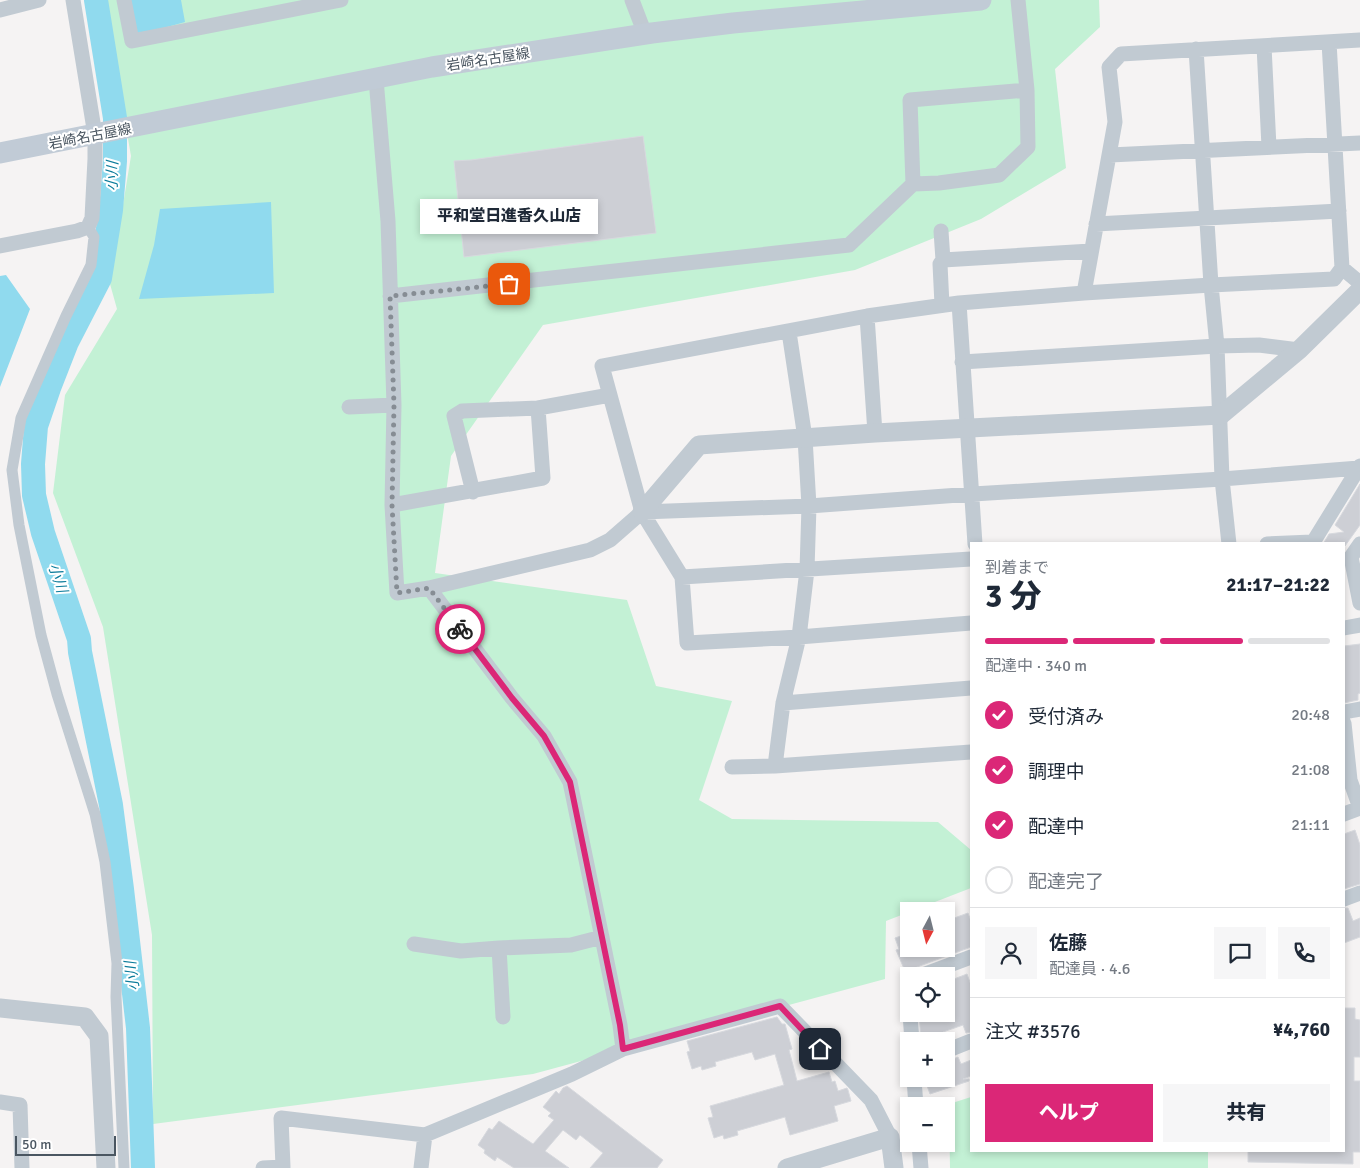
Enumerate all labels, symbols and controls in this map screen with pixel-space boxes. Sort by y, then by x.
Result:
street label: 岩崎名古屋線 [445,45,531,74]
street label: 岩崎名古屋線 [47,120,133,153]
water label: 小川 [102,159,122,191]
callout: 平和堂日進香久山店 [420,199,598,234]
text: 平和堂日進香久山店 [437,206,581,226]
pin [488,263,530,305]
icon: bag [495,270,523,298]
text: 到着まで [985,558,1049,578]
water label: 小川 [45,561,72,597]
text: 21:17–21:22 [1226,573,1330,597]
text: 3 分 [985,577,1041,616]
courier [435,604,485,654]
icon: bike [446,615,474,643]
text: 配達中 · 340 m [985,656,1087,676]
icon: check [985,701,1013,729]
text: 受付済み [1028,705,1104,729]
text: 20:48 [1291,705,1330,725]
icon: check [985,756,1013,784]
text: 調理中 [1028,760,1085,784]
text: 21:08 [1291,760,1330,780]
icon: check [985,811,1013,839]
text: 配達中 [1028,815,1085,839]
text: 21:11 [1291,815,1330,835]
text: 配達完了 [1028,870,1104,894]
north arrow [900,902,955,958]
map controls [900,902,955,1152]
button: person [985,927,1037,979]
button: chat [1214,927,1266,979]
button: phone [1278,927,1330,979]
text: 佐藤 [1049,931,1087,955]
water label: 小川 [121,958,143,992]
text: 配達員 · 4.6 [1049,959,1130,979]
button: locate [900,967,955,1022]
text: ¥4,760 [1273,1018,1330,1042]
text: 注文 #3576 [985,1020,1080,1044]
pin [799,1028,841,1070]
button: + [900,1032,955,1087]
icon: home [806,1035,834,1063]
button: ヘルプ [985,1084,1153,1142]
button: 共有 [1163,1084,1330,1142]
button: − [900,1097,955,1152]
scale bar [15,1133,116,1156]
text: 50 m [22,1136,51,1153]

